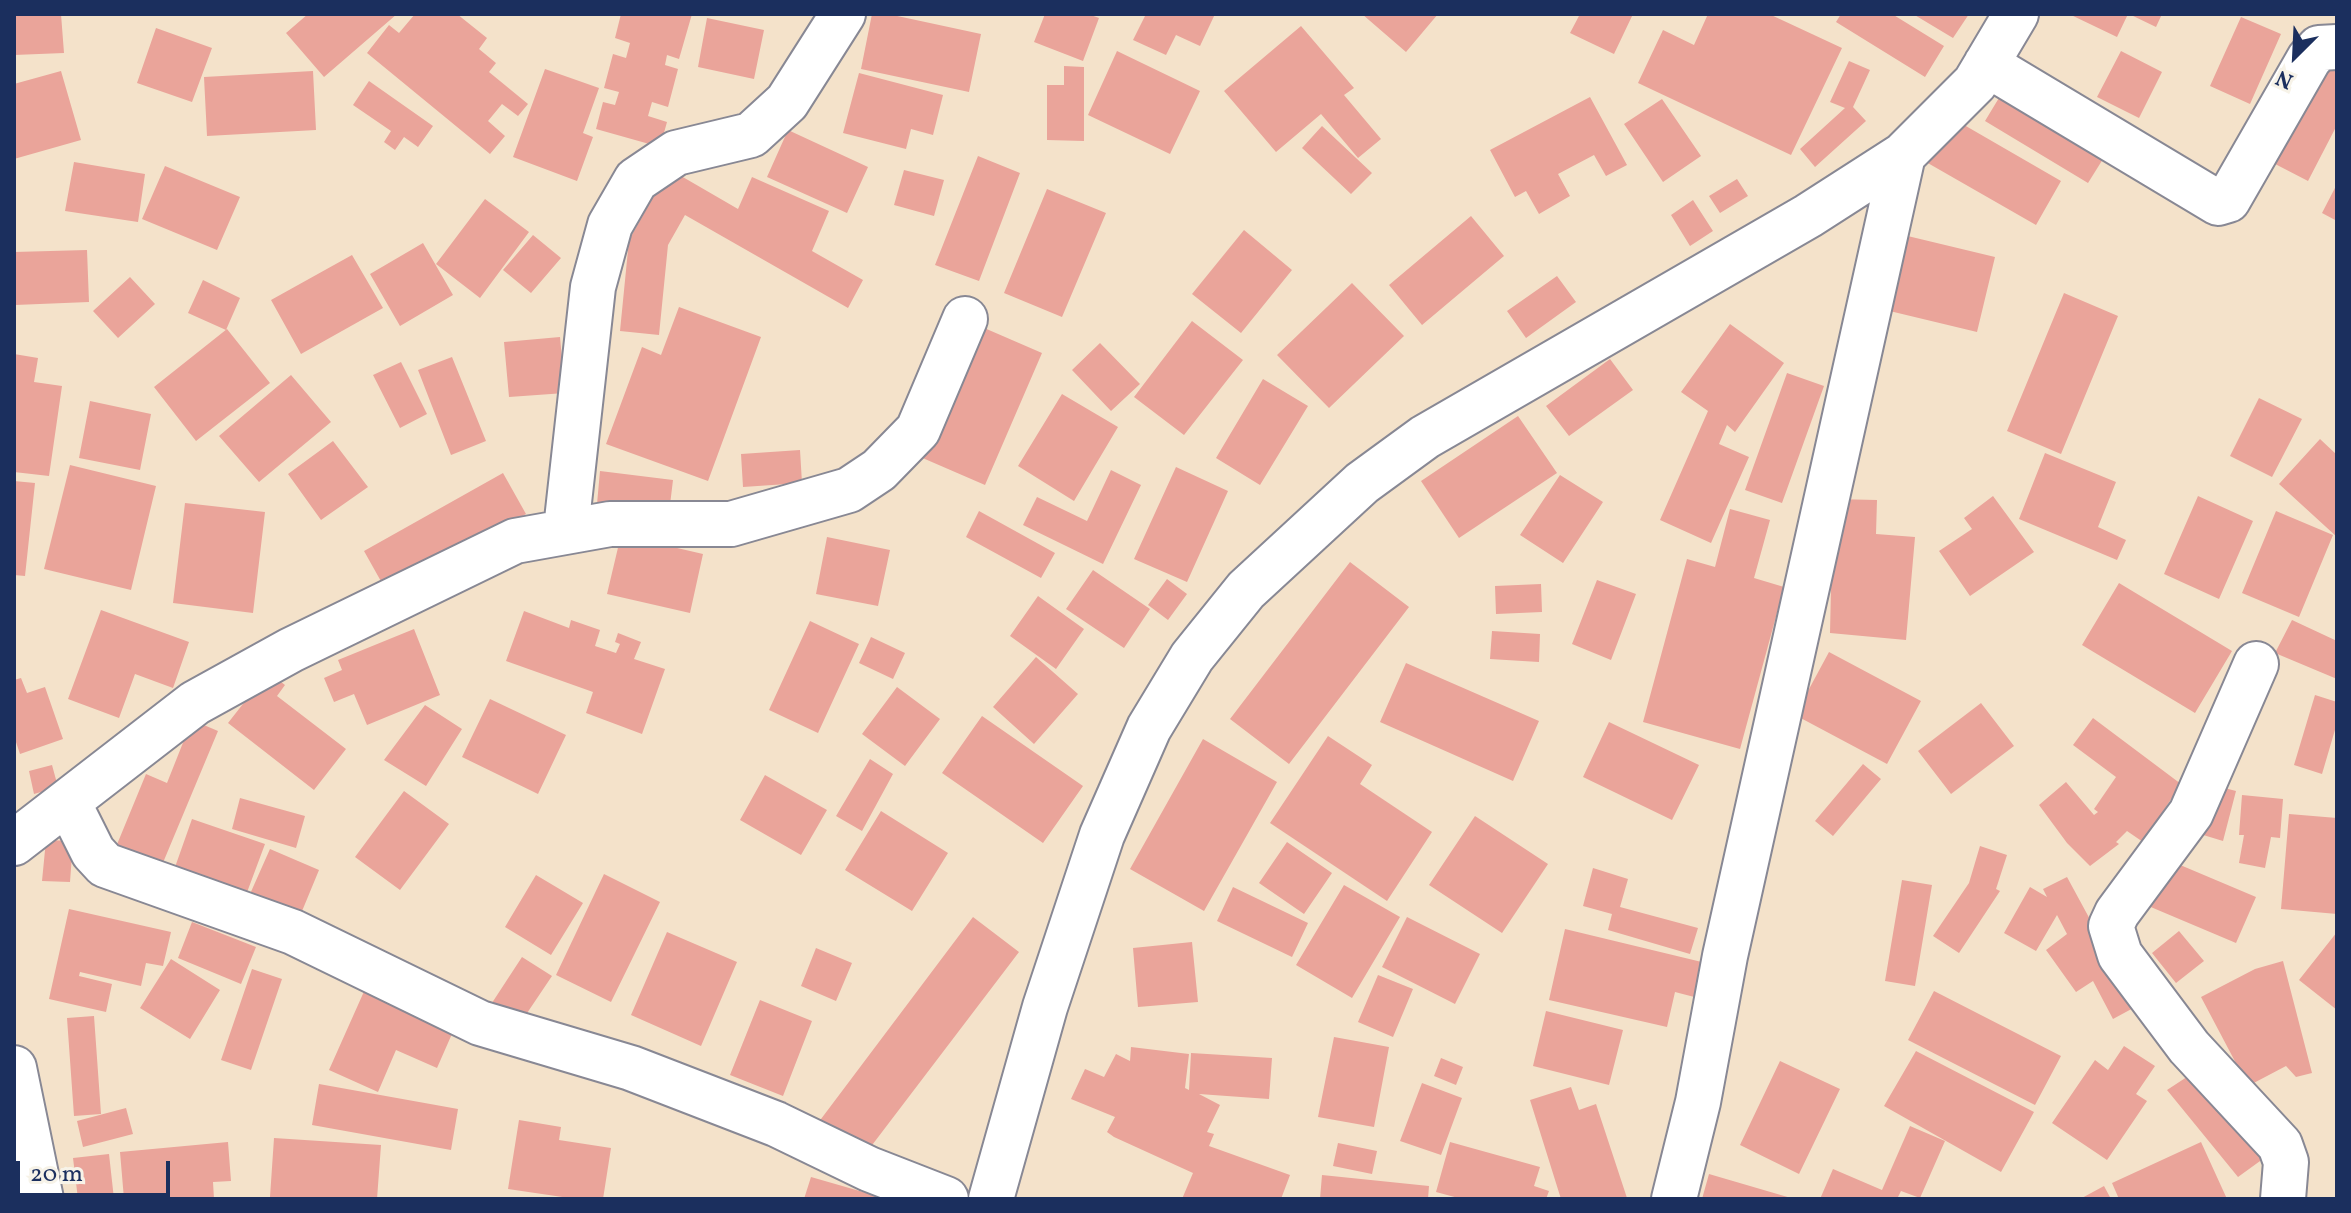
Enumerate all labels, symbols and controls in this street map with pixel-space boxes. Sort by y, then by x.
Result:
north arrow [2255,16,2335,96]
text: N [2271,61,2299,96]
scale bar [20,1145,174,1195]
text: 20 m [30,1158,83,1192]

